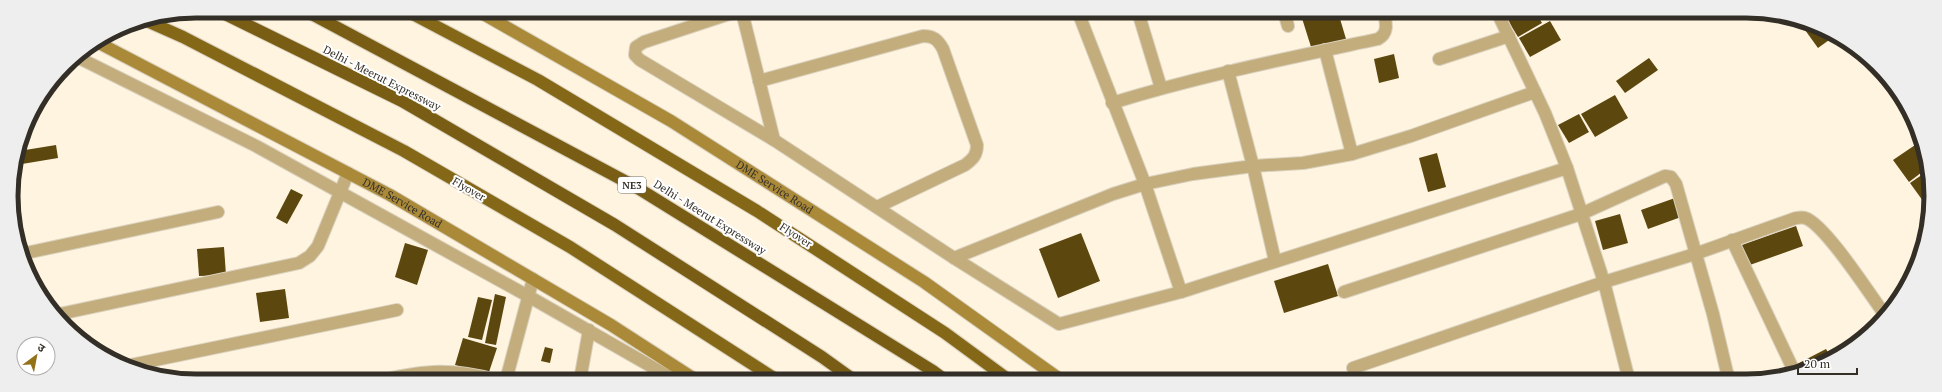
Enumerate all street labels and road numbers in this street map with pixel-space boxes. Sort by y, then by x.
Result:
street label: Delhi - Meerut Expressway [321,42,444,114]
street label: DME Service Road [733,157,816,217]
street label: Flyover [450,174,489,204]
street label: DME Service Road [360,175,445,231]
road number: NE3 [618,177,646,193]
street label: Delhi - Meerut Expressway [651,177,769,258]
street label: Flyover [777,219,815,251]

